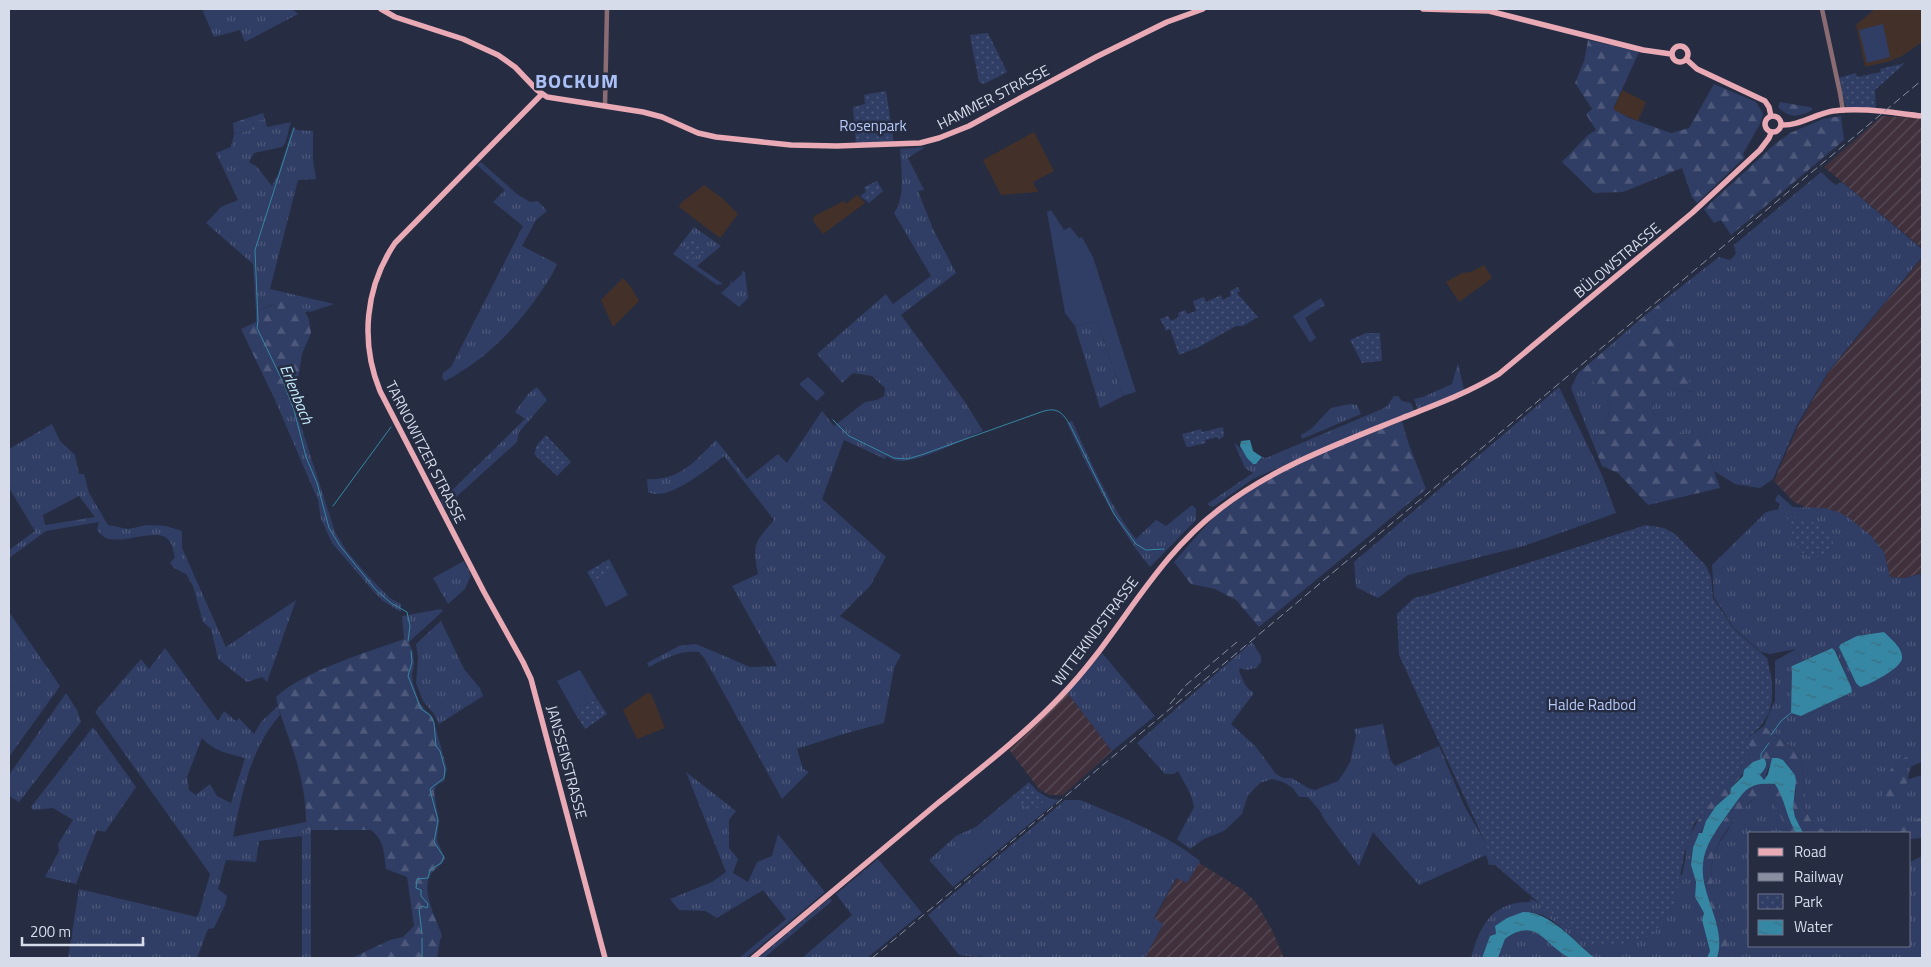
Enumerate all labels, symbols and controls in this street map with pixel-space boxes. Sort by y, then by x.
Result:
street label: HAMMER STRASSE [933,59,1053,135]
district label: BOCKUM [535,65,619,96]
park label: Rosenpark [839,114,907,137]
street label: BÜLOWSTRASSE [1568,217,1666,303]
water label: Erlenbach [274,361,320,428]
street label: TARNOWITZER STRASSE [380,377,472,527]
street label: WITTEKINDSTRASSE [1046,572,1144,690]
park label: Halde Radbod [1548,693,1636,716]
street label: JANSSENSTRASSE [541,703,593,821]
legend [1748,832,1911,947]
text: Road [1794,840,1826,863]
text: Railway [1794,865,1844,888]
text: Park [1794,890,1823,913]
scale bar [22,914,144,946]
text: Water [1794,915,1833,938]
text: 200 m [30,920,71,943]

